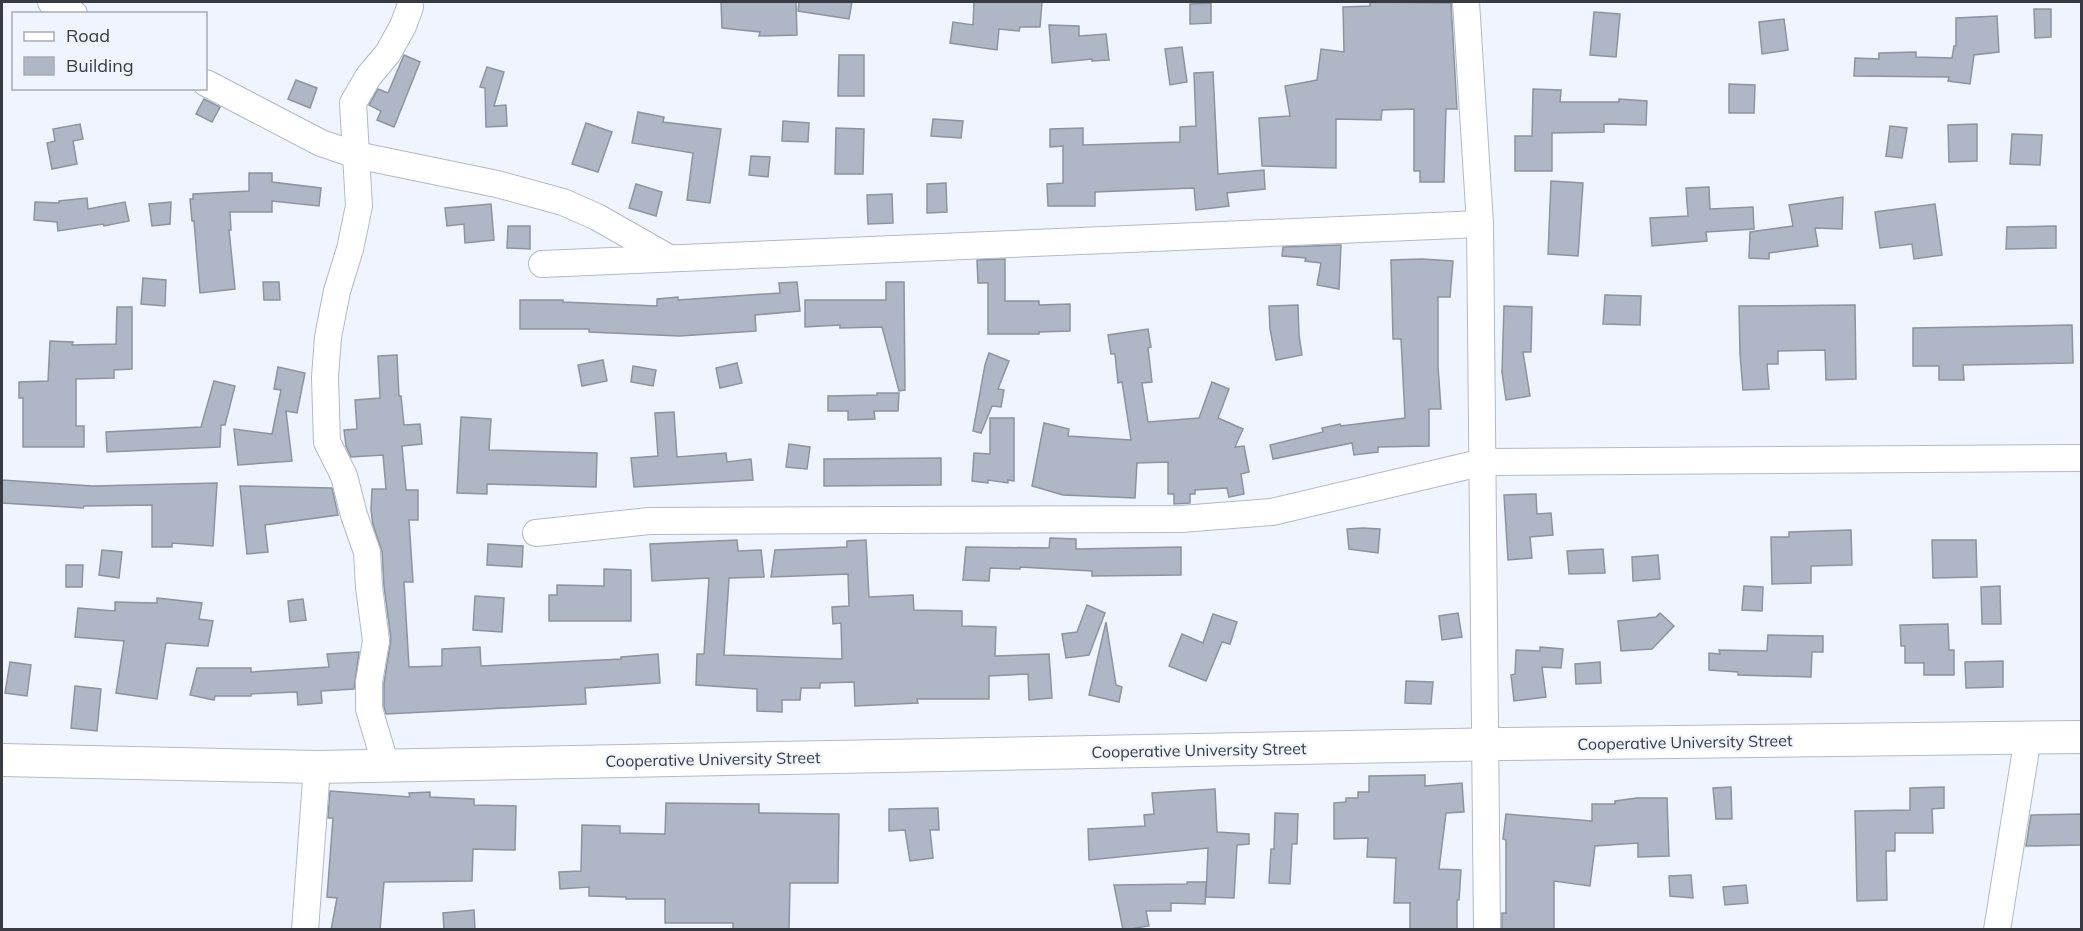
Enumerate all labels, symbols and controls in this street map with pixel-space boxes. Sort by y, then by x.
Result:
legend [12,12,207,90]
text: Road [66,24,110,47]
text: Building [66,54,134,77]
street label: Cooperative University Street [1577,730,1793,754]
street label: Cooperative University Street [1091,738,1307,762]
street label: Cooperative University Street [605,747,821,771]

